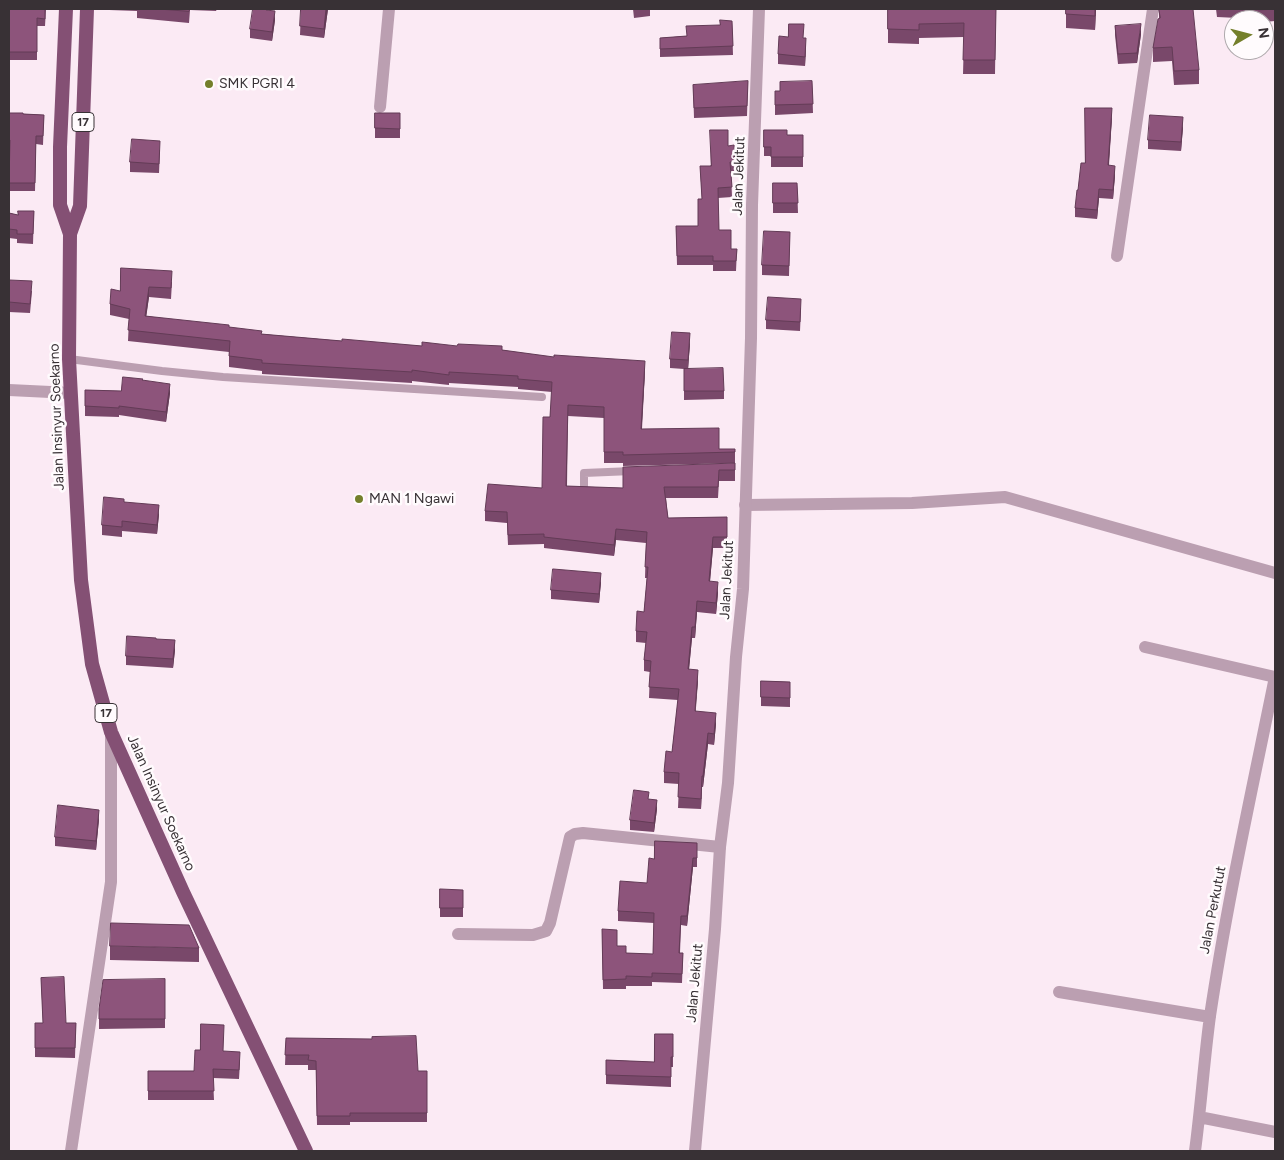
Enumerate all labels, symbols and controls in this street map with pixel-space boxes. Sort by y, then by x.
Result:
north arrow [1224,10,1274,60]
text: N [1254,26,1273,40]
place label: SMK PGRI 4 [219,76,295,92]
marker: SMK PGRI 4 [203,78,215,90]
road number: 17 [72,112,94,132]
street label: Jalan Jekitut [729,136,749,216]
street label: Jalan Insinyur Soekarno [46,343,68,491]
place label: MAN 1 Ngawi [369,491,454,507]
marker: MAN 1 Ngawi [353,493,365,505]
street label: Jalan Jekitut [717,540,737,620]
road number: 17 [95,704,117,722]
street label: Jalan Insinyur Soekarno [123,732,199,874]
street label: Jalan Perkutut [1196,865,1230,955]
street label: Jalan Jekitut [683,943,707,1023]

